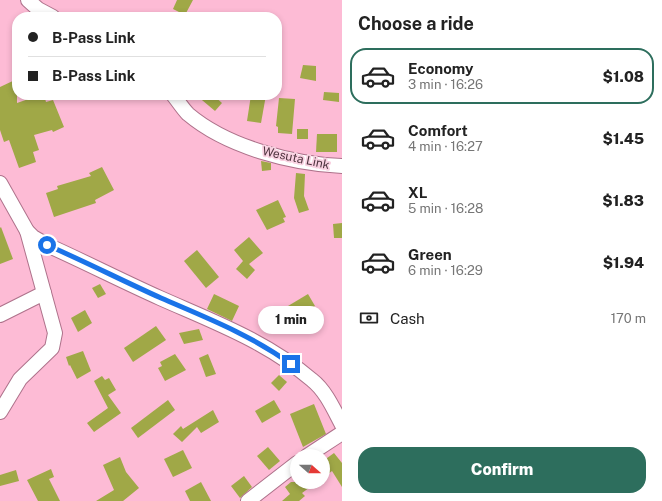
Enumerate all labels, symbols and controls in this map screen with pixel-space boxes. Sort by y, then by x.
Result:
text: Choose a ride [358,13,474,34]
text: B-Pass Link [52,29,135,46]
icon: car [360,58,396,94]
text: Economy [408,60,473,77]
text: B-Pass Link [52,67,135,84]
text: $1.08 [603,68,644,85]
text: 3 min · 16:26 [408,77,483,92]
icon: car [360,120,396,156]
text: Comfort [408,122,468,139]
text: $1.45 [603,130,644,147]
text: 4 min · 16:27 [408,139,483,154]
street label: Wesuta Link [261,144,331,172]
icon: car [360,182,396,218]
text: XL [408,184,427,201]
text: $1.83 [602,192,644,209]
text: 5 min · 16:28 [408,201,484,216]
route start [38,236,56,254]
icon: car [360,244,396,280]
text: Green [408,246,452,263]
text: $1.94 [603,254,644,271]
text: 6 min · 16:29 [408,263,483,278]
callout: 1 min [258,306,324,334]
icon: cash [358,307,380,329]
text: Cash [390,310,425,327]
text: 170 m [611,311,646,326]
text: 1 min [275,312,307,327]
route end [282,355,300,373]
button: Confirm [358,447,646,493]
north arrow [290,449,330,489]
map controls [290,449,330,489]

